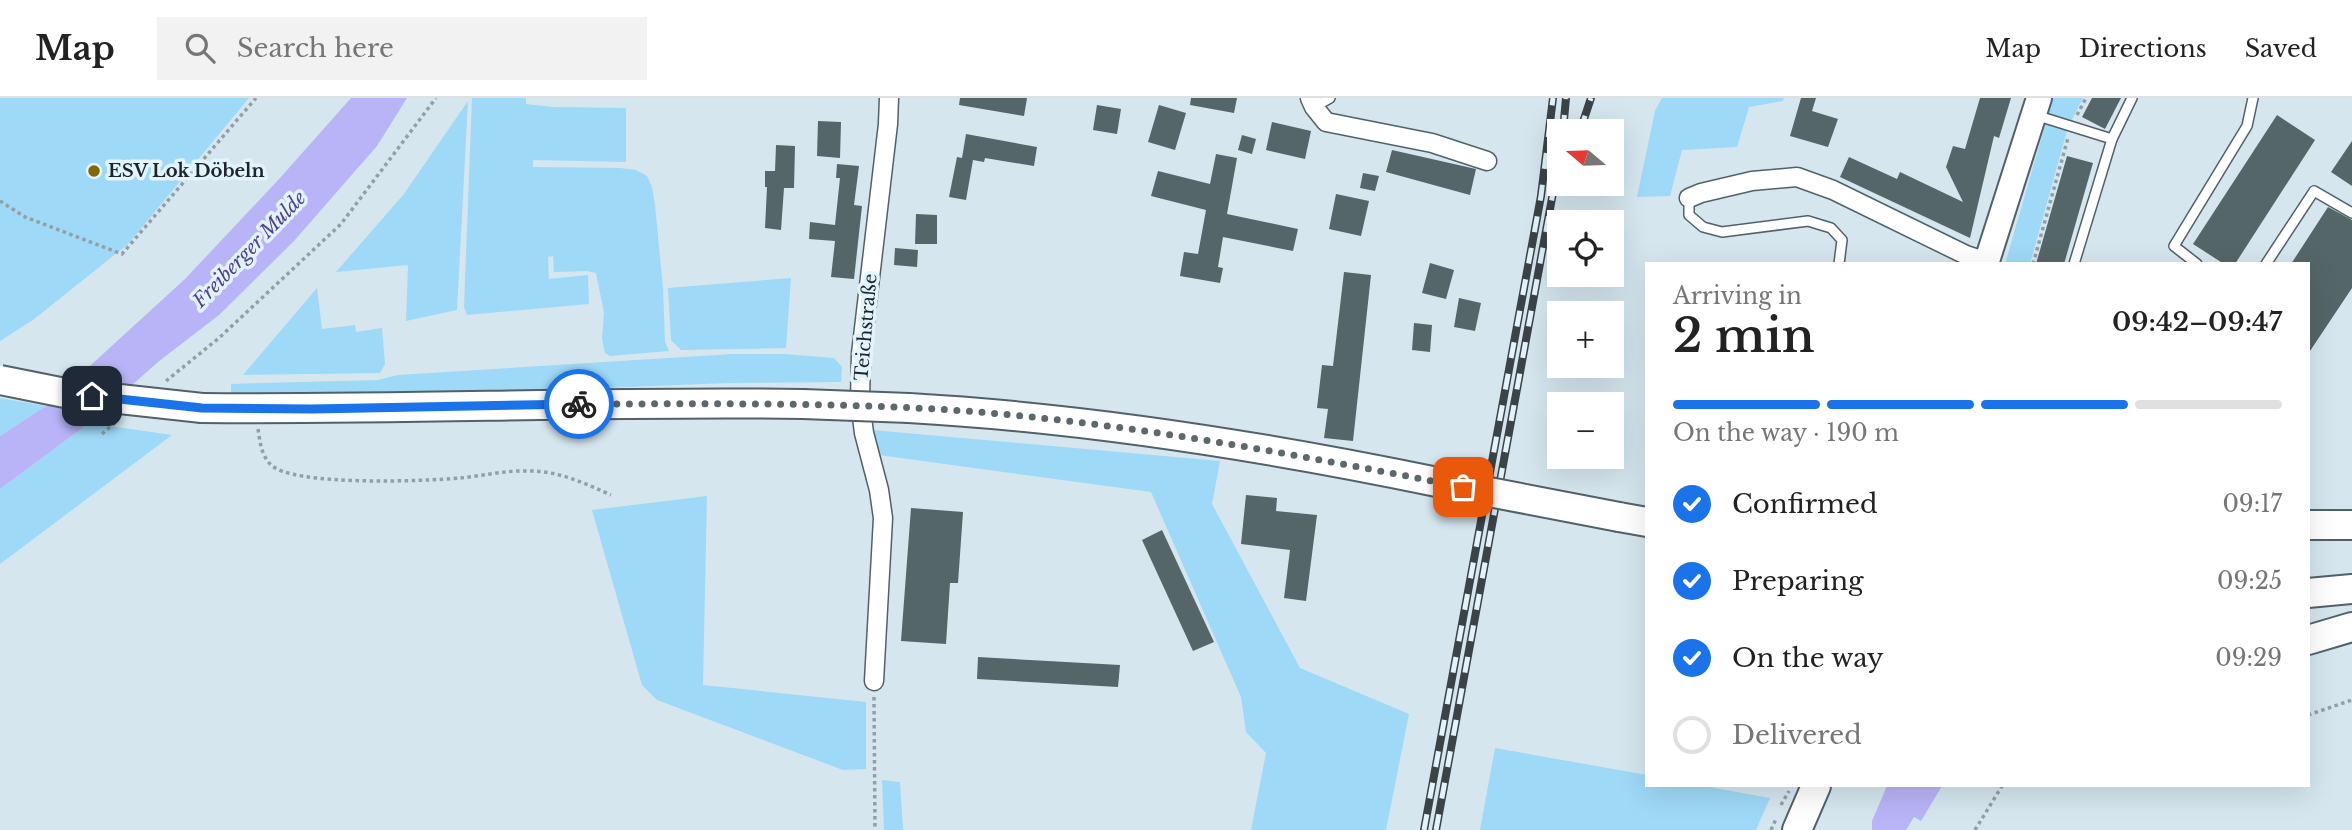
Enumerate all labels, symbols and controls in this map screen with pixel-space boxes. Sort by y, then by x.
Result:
search box [157,17,647,80]
text: Map [35,28,115,69]
icon: search [181,29,219,67]
text: Search here [237,32,394,64]
text: Map [1985,34,2041,63]
text: Directions [2079,34,2207,63]
text: Saved [2245,34,2317,63]
north arrow [1547,119,1624,196]
map controls [1547,119,1624,469]
place label: ESV Lok Döbeln [108,160,265,182]
marker: ESV Lok Döbeln [86,163,102,179]
water label: Freiberger Mulde [187,186,311,313]
button: locate [1547,210,1624,287]
street label: Teichstraße [850,273,882,381]
text: Arriving in [1673,282,1802,310]
button: + [1547,301,1624,378]
text: 09:42–09:47 [2112,306,2282,338]
text: 2 min [1673,307,1815,364]
pin [62,366,122,426]
courier [544,369,614,439]
icon: home [73,377,111,415]
icon: bike [560,385,598,423]
button: − [1547,392,1624,469]
text: On the way · 190 m [1673,419,1899,447]
pin [1433,457,1493,517]
icon: bag [1444,468,1482,506]
icon: check [1673,485,1711,523]
text: Confirmed [1732,488,1877,520]
text: 09:17 [2222,490,2282,518]
icon: check [1673,562,1711,600]
text: Preparing [1732,565,1864,597]
text: 09:25 [2217,567,2282,595]
icon: check [1673,639,1711,677]
text: On the way [1732,642,1884,674]
text: 09:29 [2215,644,2282,672]
text: Delivered [1732,719,1862,751]

